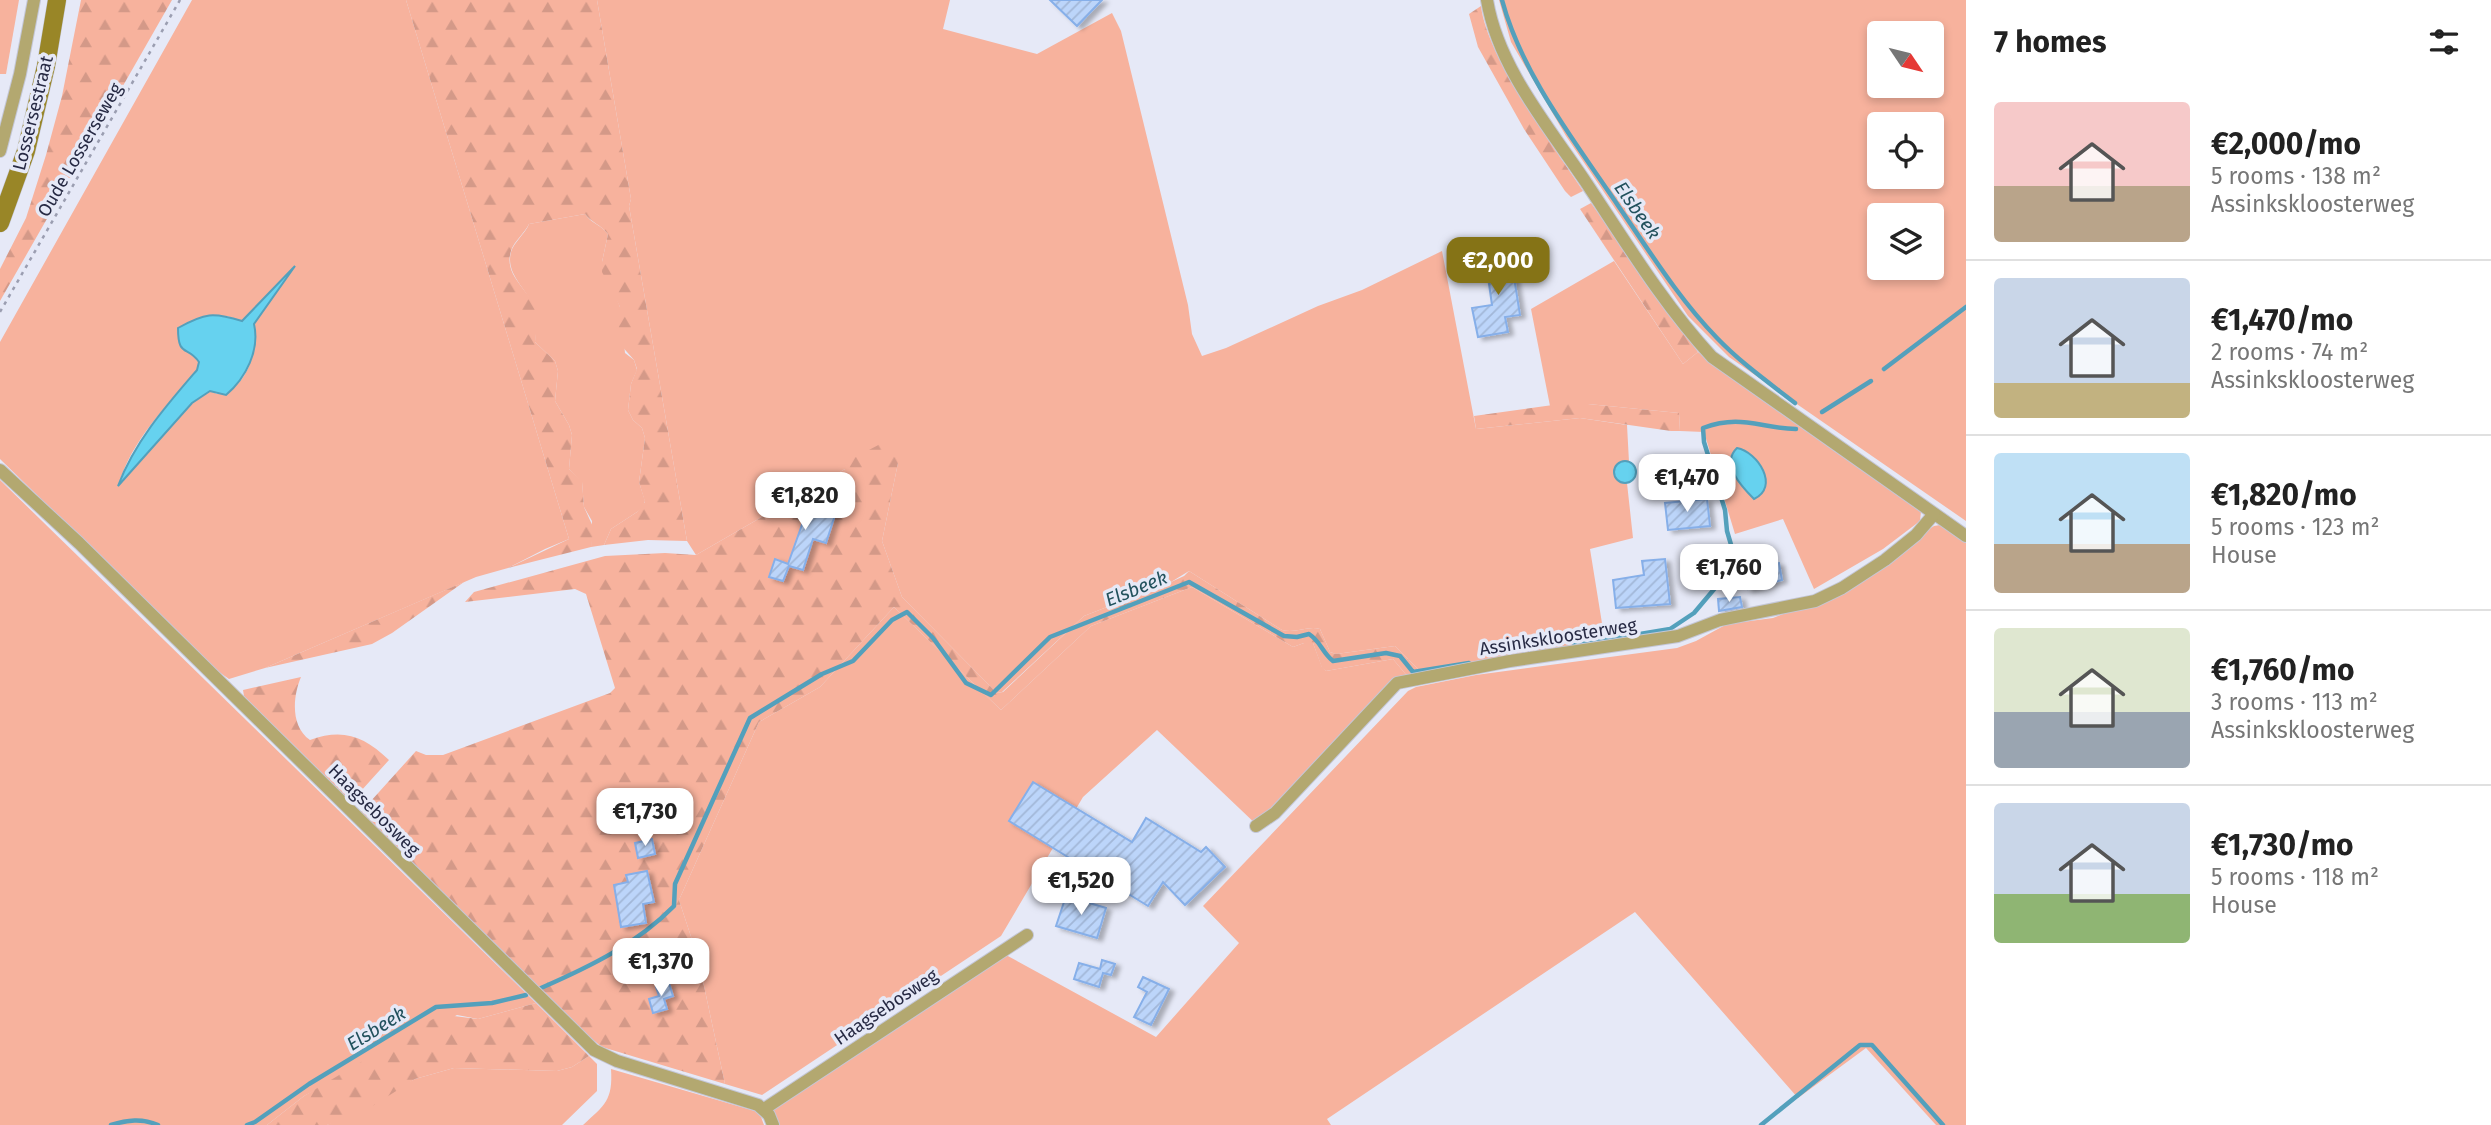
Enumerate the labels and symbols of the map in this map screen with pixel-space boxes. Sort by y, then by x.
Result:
north arrow [1867,21,1944,98]
street label: Lossersestraat [8,53,58,173]
street label: Oude Losserseweg [33,79,128,221]
water label: Elsbeek [1610,177,1666,244]
pin: €2,000 [1441,238,1555,297]
pin: €1,470 [1630,454,1744,514]
pin: €1,820 [748,472,862,532]
pin: €1,760 [1672,544,1786,604]
water label: Elsbeek [1102,566,1171,611]
street label: Assinkskloosterweg [1478,614,1639,660]
street label: Haagsebosweg [324,760,425,861]
pin: €1,730 [588,788,702,848]
pin: €1,520 [1024,858,1138,917]
pin: €1,370 [604,939,718,998]
street label: Haagsebosweg [830,964,943,1050]
water label: Elsbeek [343,1001,410,1055]

